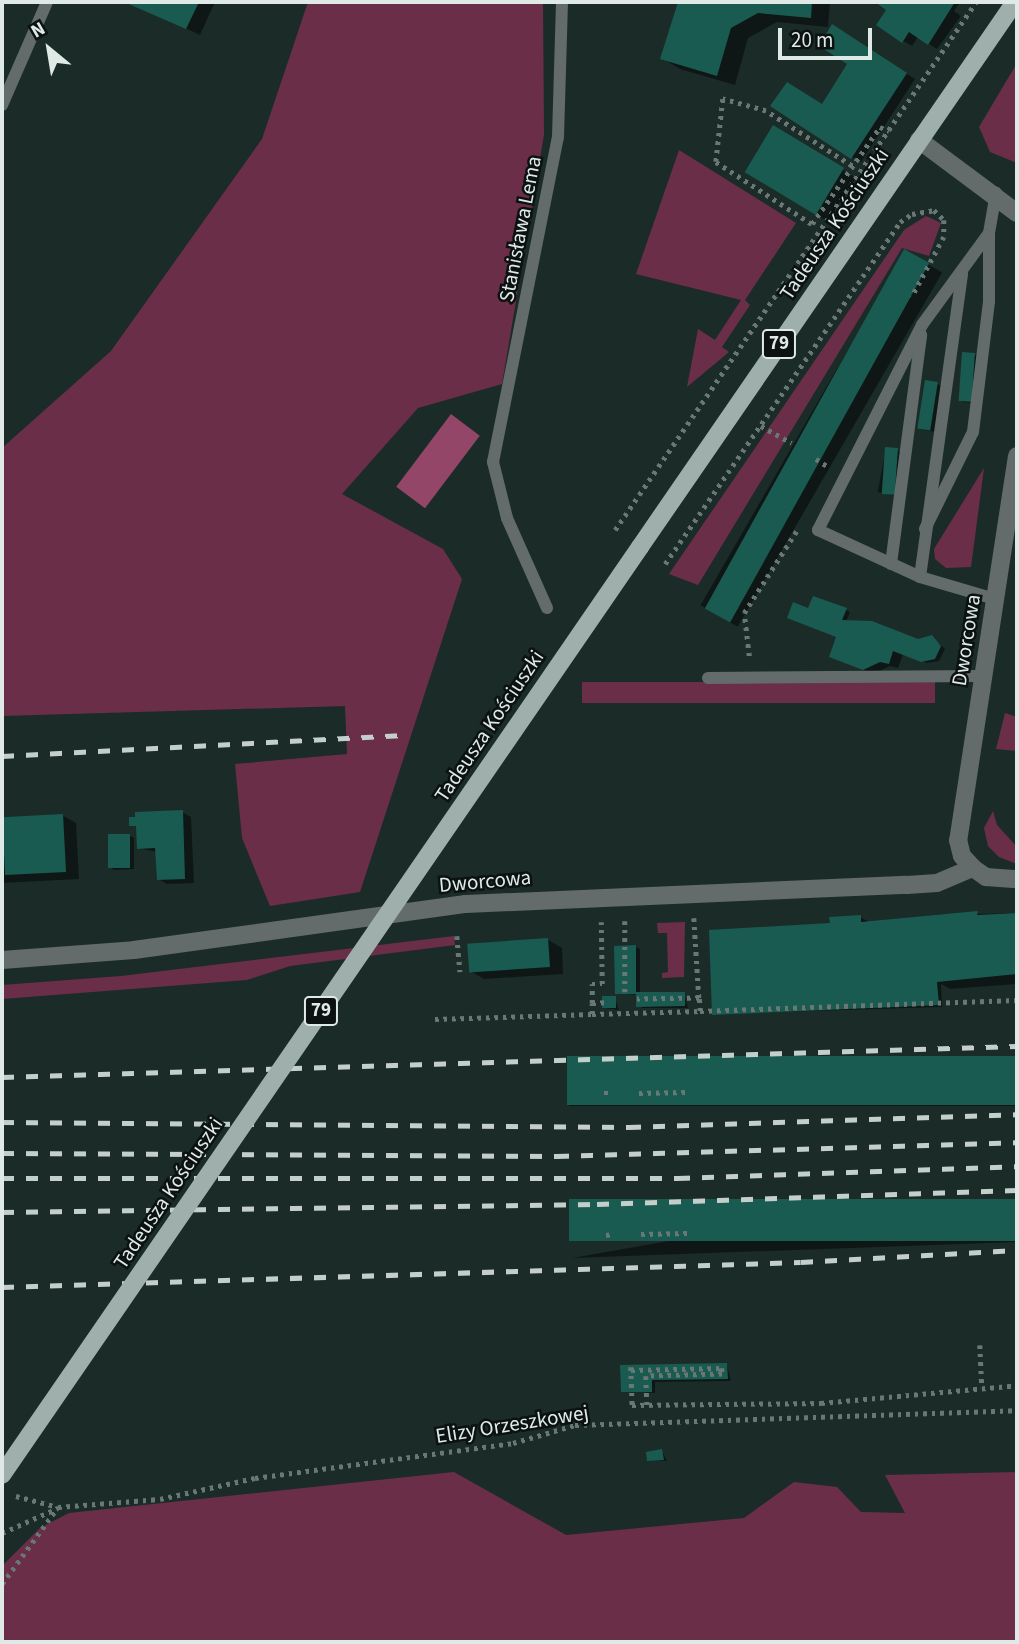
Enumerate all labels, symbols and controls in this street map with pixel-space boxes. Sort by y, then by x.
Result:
north arrow [14,14,84,84]
scale bar [781,14,876,58]
text: N [26,16,50,45]
text: 20 m [791,25,833,55]
street label: Tadeusza Kościuszki [774,143,894,305]
street label: Stanisława Lema [493,154,547,304]
road number: 79 [762,328,796,360]
street label: Dworcowa [946,592,986,688]
street label: Tadeusza Kościuszki [429,645,549,807]
street label: Dworcowa [438,864,532,898]
road number: 79 [304,995,338,1026]
street label: Tadeusza Kościuszki [108,1112,228,1274]
street label: Elizy Orzeszkowej [434,1399,590,1449]

